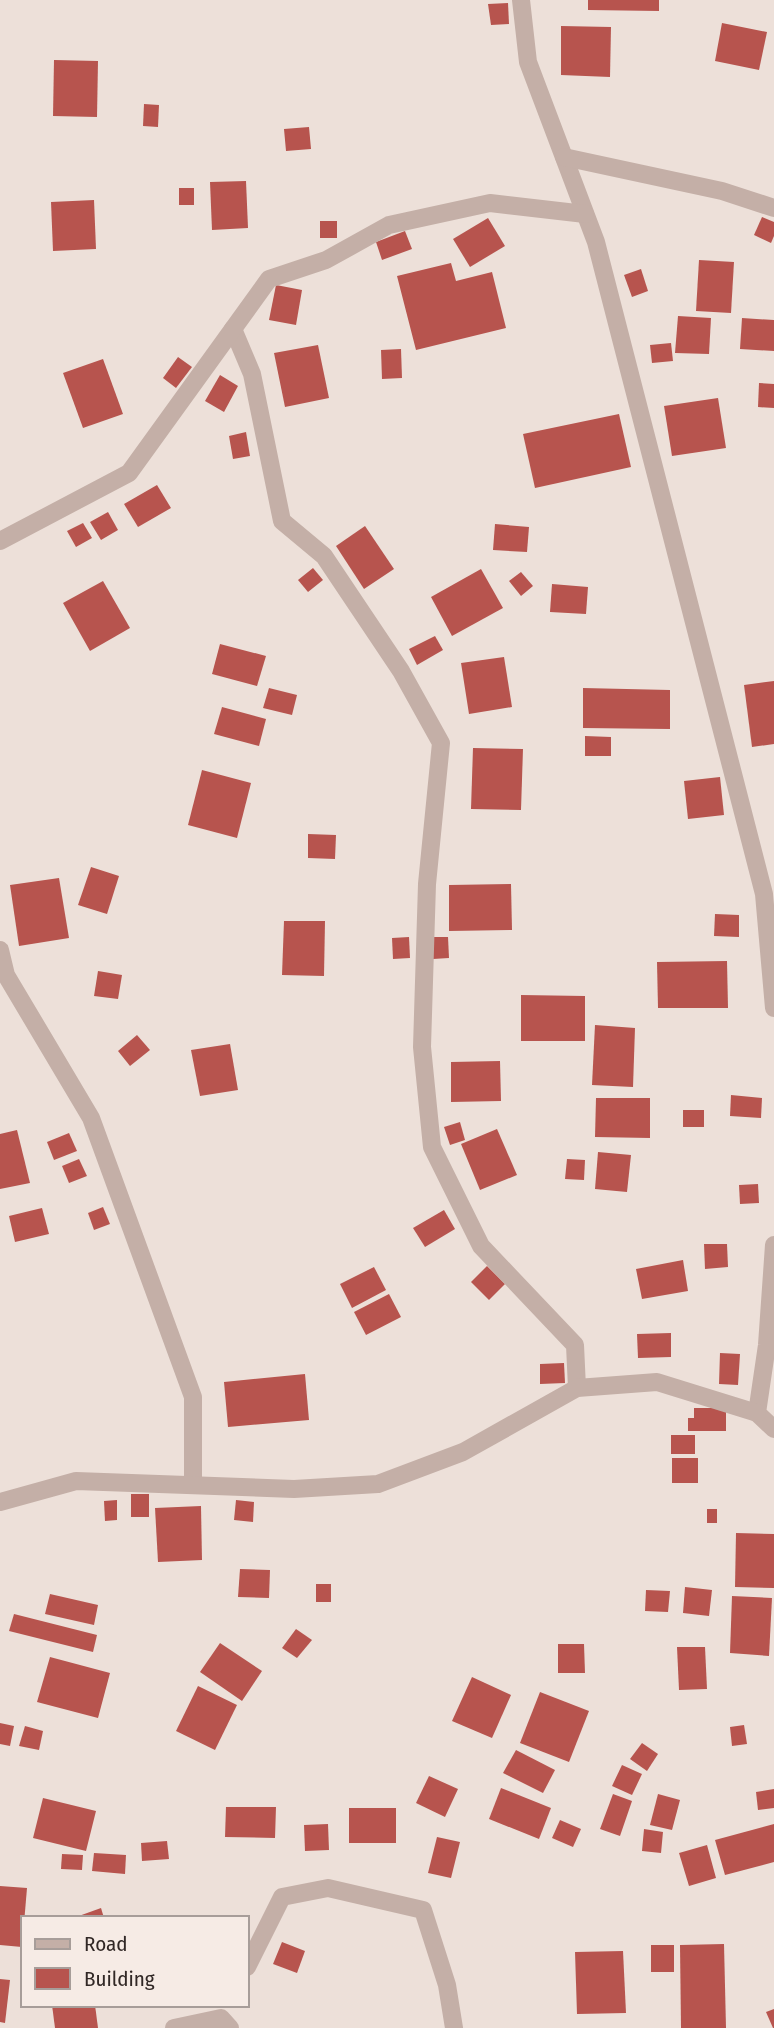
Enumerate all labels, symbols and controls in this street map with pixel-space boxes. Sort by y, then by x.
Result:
legend [21,1916,248,2007]
text: Road [84,1931,128,1957]
text: Building [84,1966,155,1992]

